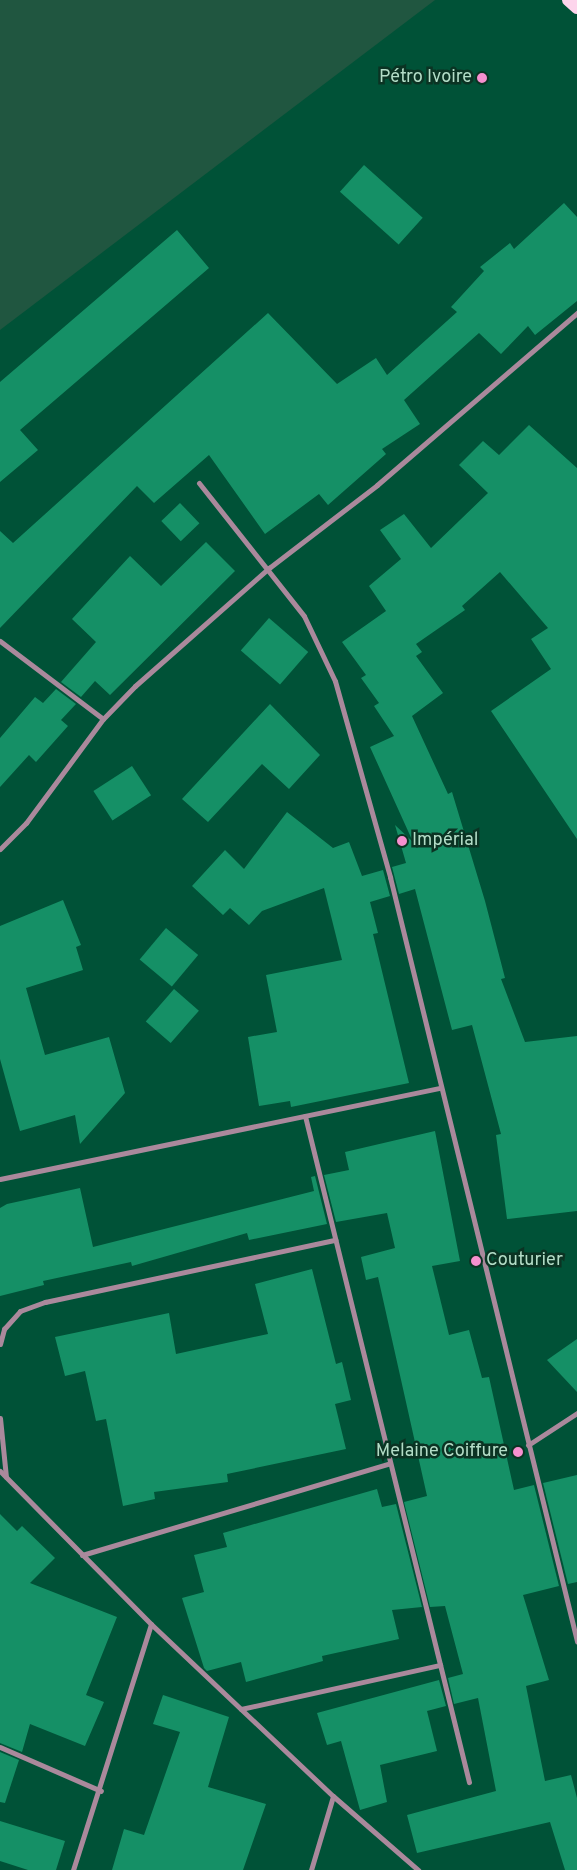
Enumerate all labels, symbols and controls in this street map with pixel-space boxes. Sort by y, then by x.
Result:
place label: Pétro Ivoire [379,67,472,89]
marker: Pétro Ivoire [476,72,488,84]
place label: Impérial [412,830,478,852]
marker: Impérial [396,835,408,847]
place label: Couturier [486,1250,563,1272]
marker: Couturier [470,1255,482,1267]
place label: Melaine Coiffure [376,1441,508,1463]
marker: Melaine Coiffure [512,1446,524,1458]

